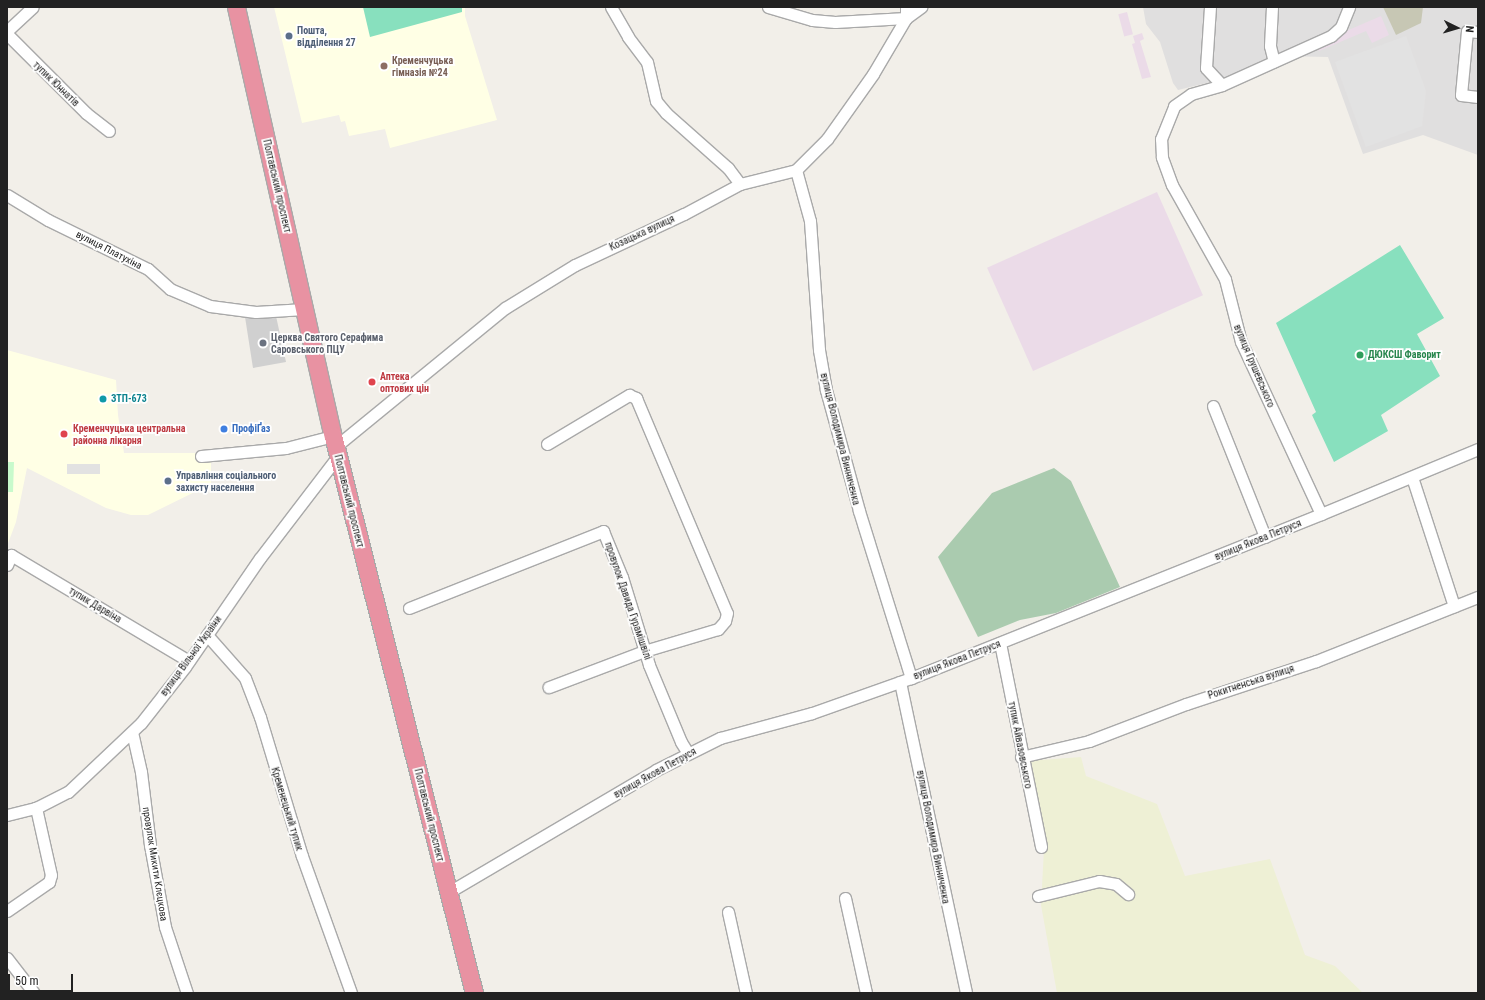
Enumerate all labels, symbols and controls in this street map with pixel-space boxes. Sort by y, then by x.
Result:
north arrow [1437,8,1477,48]
place label: Пошта, відділення 27 [297,24,356,48]
text: N [1463,25,1476,33]
marker: Пошта, відділення 27 [284,31,294,41]
place label: Кременчуцька гімназія №24 [392,54,453,78]
street label: тупик Юннатів [30,59,82,109]
marker: Кременчуцька гімназія №24 [379,61,389,71]
street label: Полтавський проспект [260,138,294,234]
street label: Козацька вулиця [607,213,677,253]
street label: вулиця Платухіна [74,228,144,272]
street label: вулиця Грушевського [1231,323,1277,409]
place label: Церква Святого Серафима Саровського ПЦУ [271,331,383,354]
marker: Церква Святого Серафима Саровського ПЦУ [258,338,268,348]
place label: ДЮКСШ Фаворит [1368,349,1441,361]
marker: ДЮКСШ Фаворит [1355,350,1365,360]
place label: Аптека оптових цін [380,370,429,394]
street label: вулиця Володимира Винниченка [818,372,862,506]
marker: Аптека оптових цін [367,377,377,387]
place label: ЗТП-673 [111,393,147,405]
marker: ЗТП-673 [98,394,108,404]
place label: Кременчуцька центральна районна лікарня [73,422,185,446]
place label: ПрофіҐаз [232,423,270,435]
marker: ПрофіҐаз [219,424,229,434]
marker: Кременчуцька центральна районна лікарня [58,428,70,440]
street label: Полтавський проспект [332,453,366,549]
place label: Управління соціального захисту населення [176,469,276,492]
marker: Управління соціального захисту населення [163,476,173,486]
street label: вулиця Якова Петруся [1213,517,1303,563]
street label: провулок Давида Гурамішвілі [602,541,654,661]
street label: тупик Дарвіна [67,585,123,625]
street label: вулиця Вільної України [158,614,224,698]
street label: вулиця Якова Петруся [912,638,1002,682]
street label: Рокитненська вулиця [1206,662,1296,702]
street label: тупик Айвазовського [1006,700,1034,790]
street label: вулиця Якова Петруся [612,745,698,801]
street label: Кременецький тупик [269,766,305,852]
street label: Полтавський проспект [412,767,446,863]
street label: вулиця Володимира Винниченка [914,769,952,905]
street label: провулок Микити Клєцкова [140,806,170,922]
scale bar [10,966,75,992]
text: 50 m [15,974,39,988]

